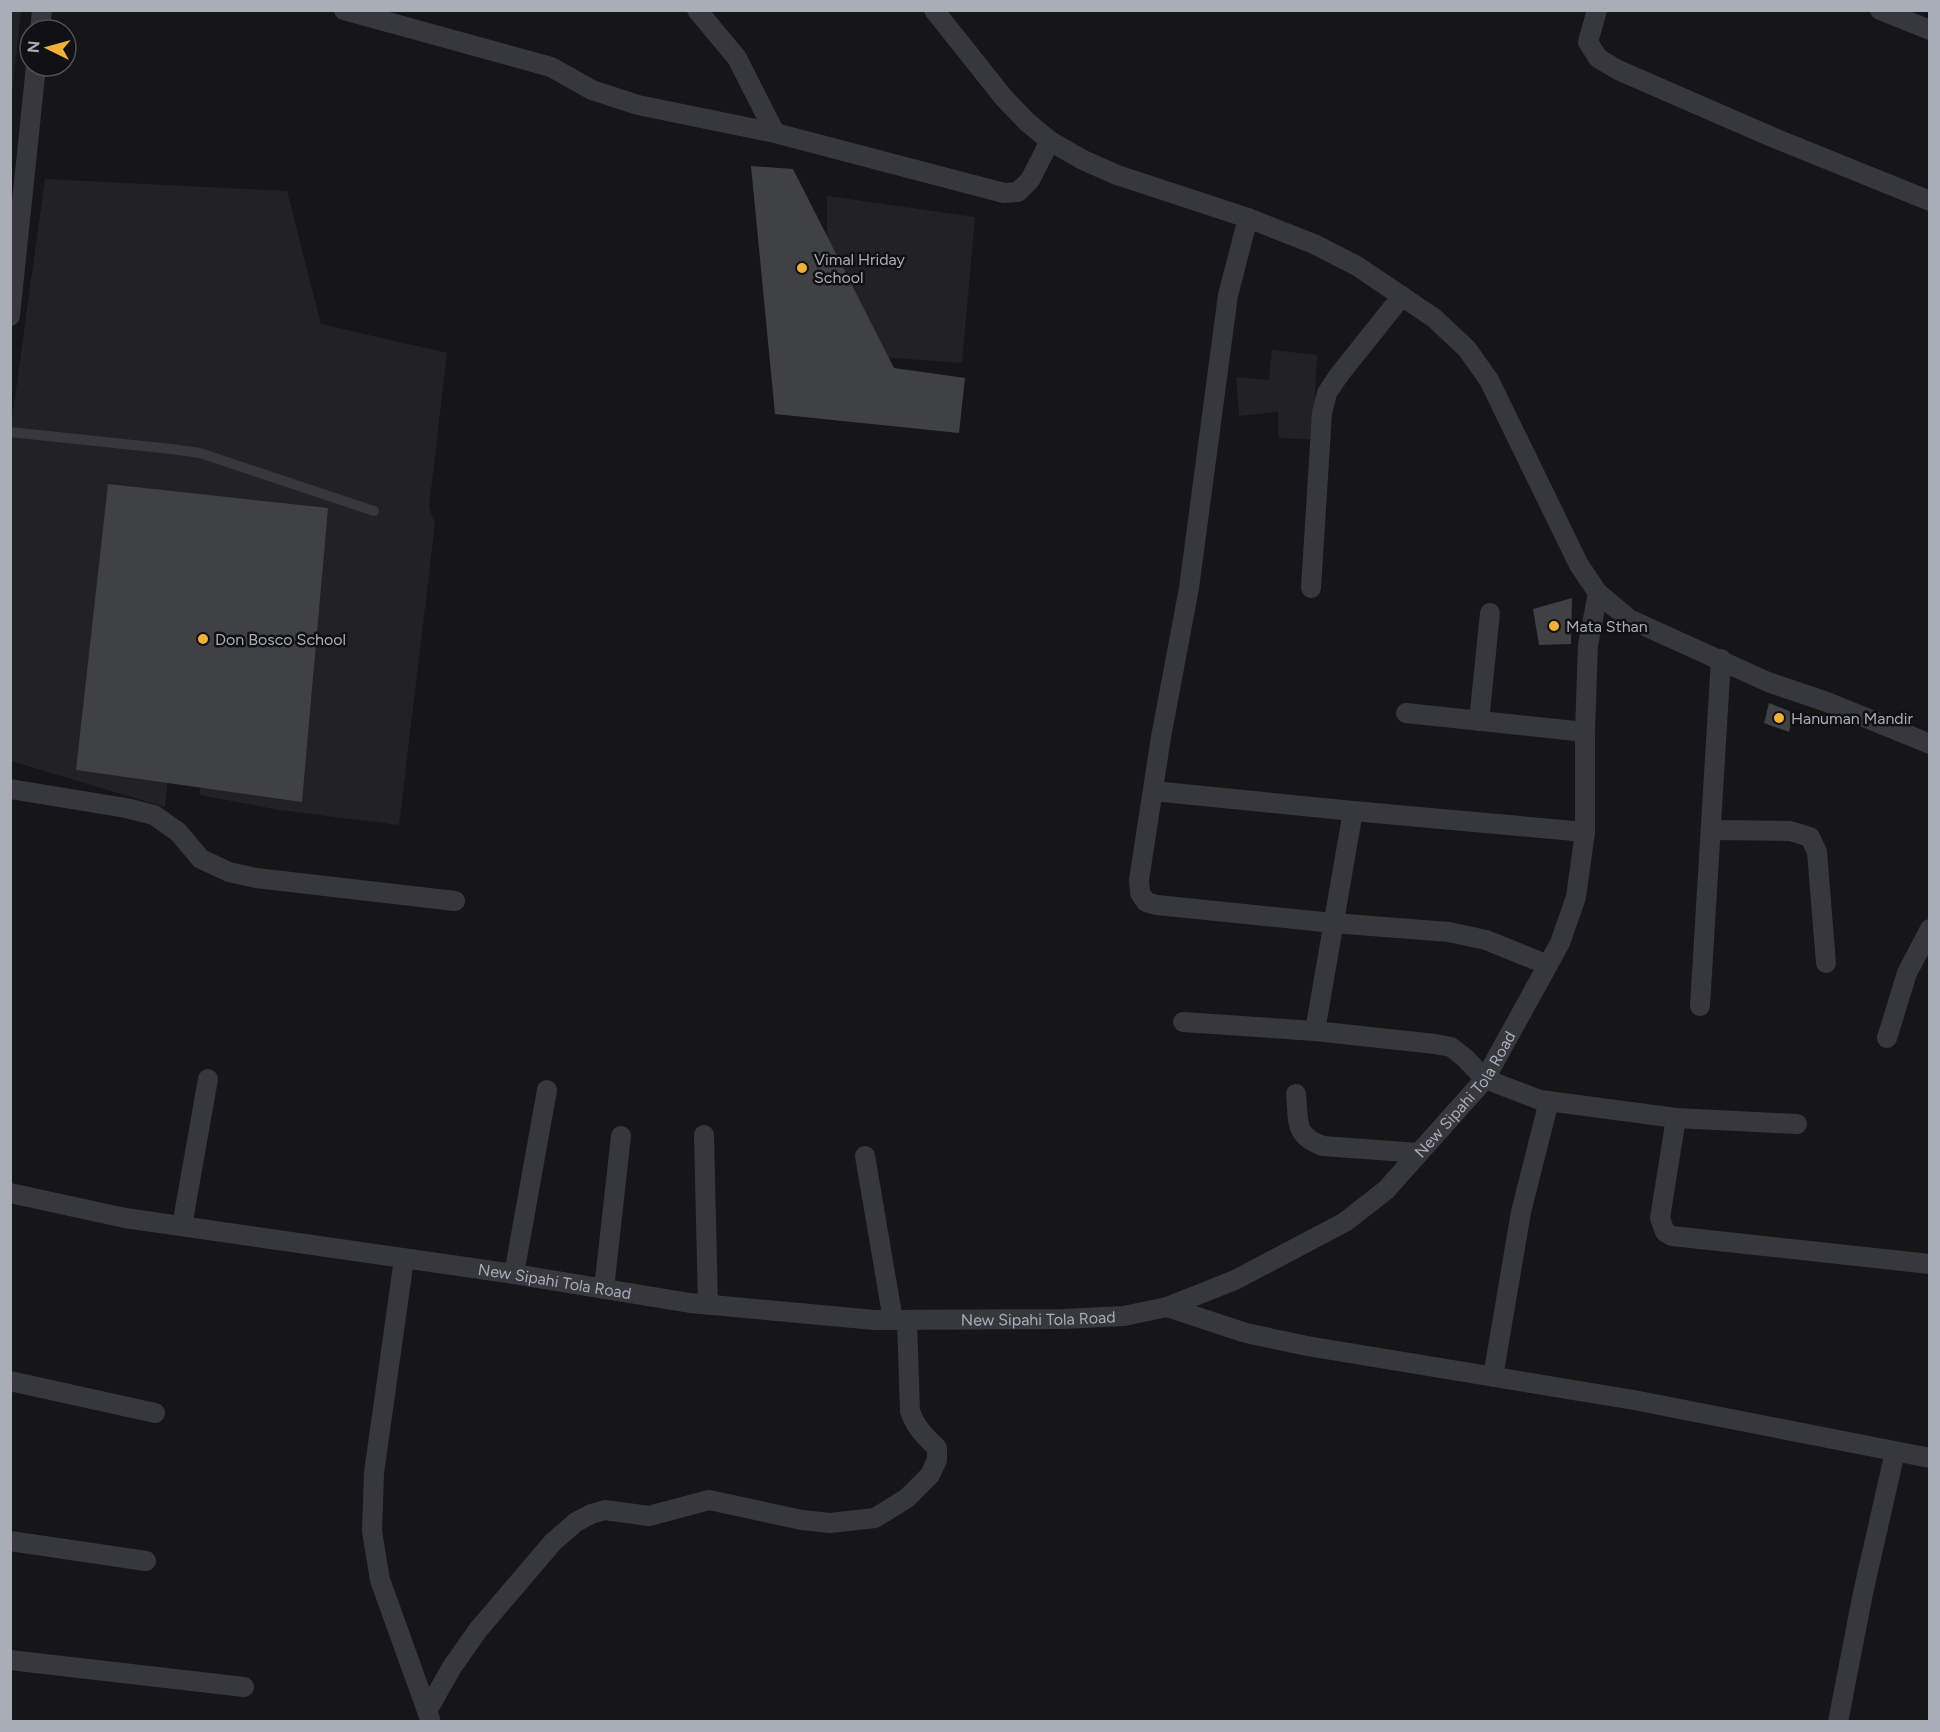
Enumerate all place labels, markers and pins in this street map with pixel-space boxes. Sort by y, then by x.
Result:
place label: Vimal Hriday School [814,250,906,287]
marker: Vimal Hriday School [795,261,809,275]
place label: Mata Sthan [1566,617,1648,636]
marker: Mata Sthan [1547,619,1561,633]
place label: Don Bosco School [215,630,346,649]
marker: Don Bosco School [196,632,210,646]
place label: Hanuman Mandir [1791,709,1913,728]
marker: Hanuman Mandir [1772,711,1786,725]

